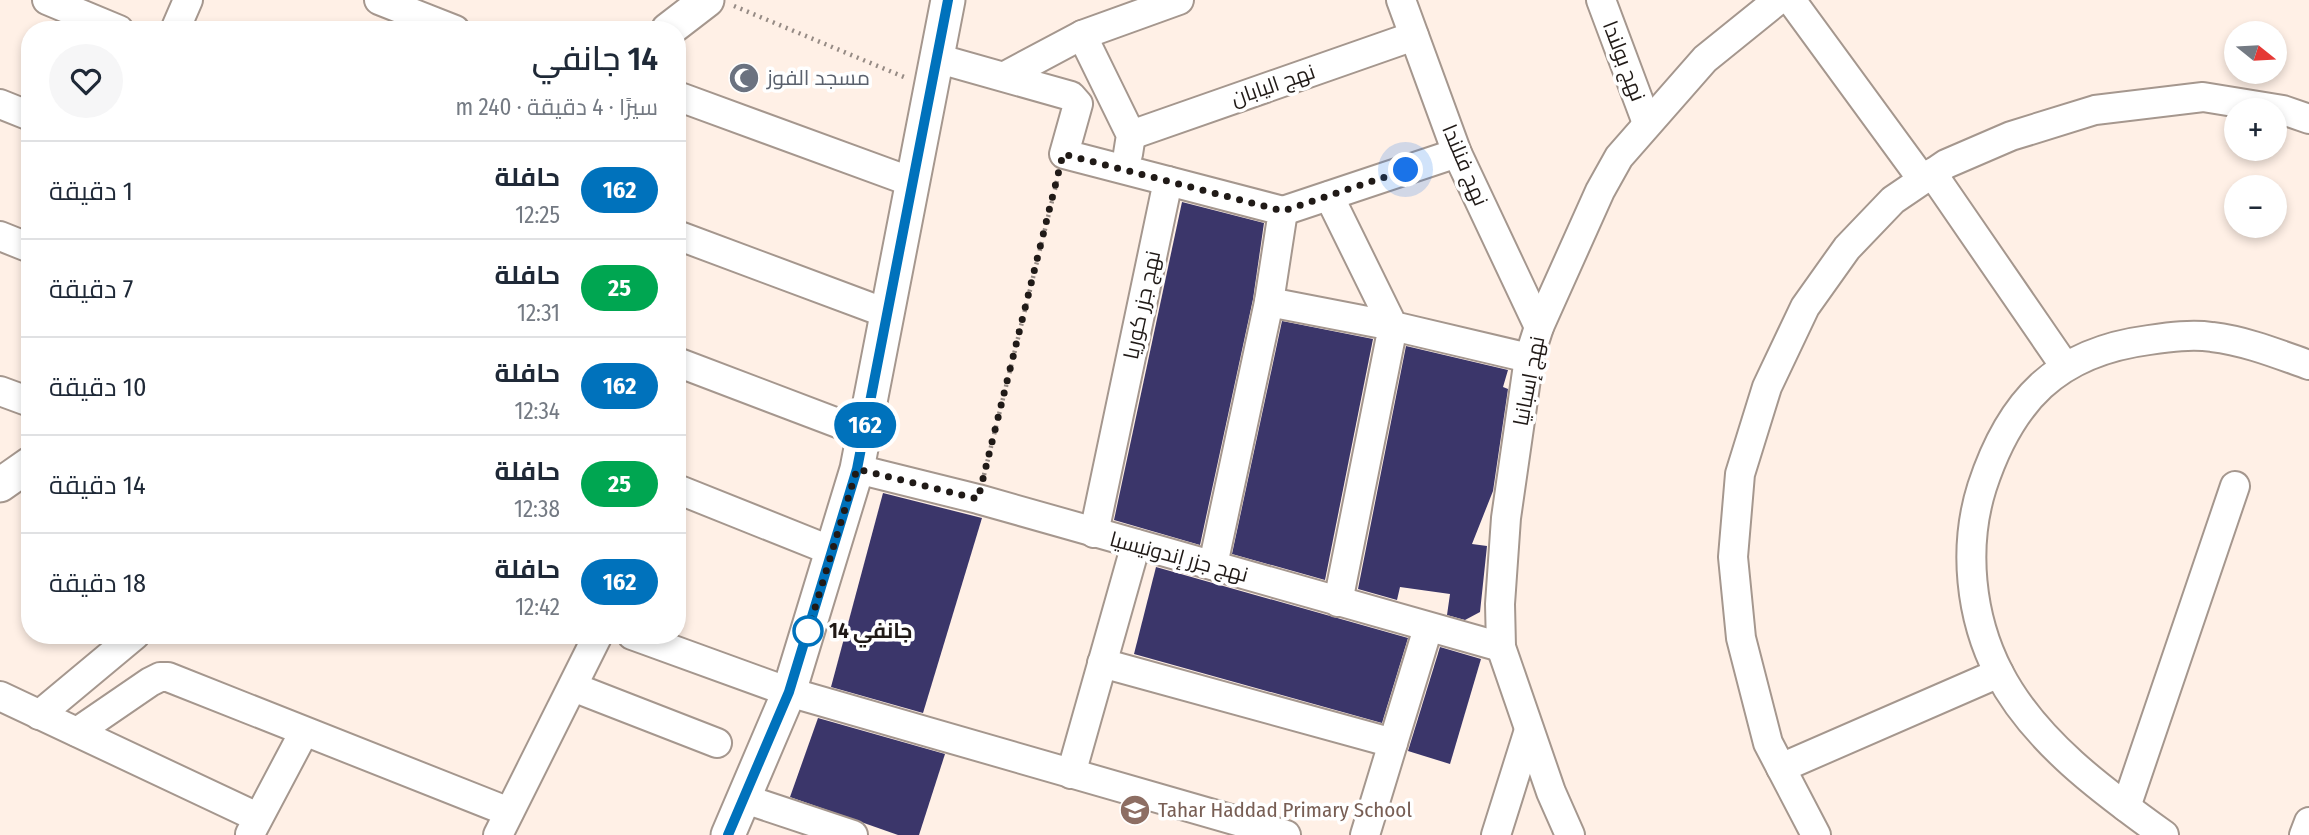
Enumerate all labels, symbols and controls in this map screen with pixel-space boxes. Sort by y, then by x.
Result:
street label: نهج بولندا [1596,17,1651,105]
north arrow [2224,21,2287,84]
map controls [2224,21,2287,238]
text: 14 جانفي [532,39,658,79]
button: heart [49,44,123,118]
street label: نهج اليابان [1228,59,1319,112]
mosque icon: مسجد الفوز [727,61,761,95]
place label: مسجد الفوز [766,65,870,91]
text: سيرًا · 4 دقيقة · 240 m [455,93,658,121]
button: + [2224,98,2287,161]
street label: نهج فنلندا [1435,120,1494,210]
your location [1388,152,1423,187]
text: حافلة [495,162,560,193]
button: − [2224,175,2287,238]
text: 1 دقيقة [49,176,133,207]
text: 162 [603,176,636,204]
text: 12:25 [515,201,560,229]
street label: نهج جزر كوريا [1118,248,1167,362]
text: حافلة [495,260,560,291]
text: 7 دقيقة [49,274,133,305]
text: 25 [608,274,631,302]
text: 12:31 [517,299,560,327]
street label: نهج إسبانيا [1508,334,1551,428]
text: حافلة [495,358,560,389]
text: 10 دقيقة [49,372,146,403]
text: 162 [603,372,636,400]
text: 12:34 [514,397,560,425]
line badge: 162 [825,402,905,448]
text: 162 [848,411,882,439]
text: حافلة [495,456,560,487]
text: 14 دقيقة [49,470,145,501]
text: 25 [608,470,631,498]
text: 12:38 [514,495,560,523]
street label: نهج جزر إندونيسيا [1107,526,1251,589]
text: حافلة [495,554,560,585]
text: 18 دقيقة [49,568,146,599]
text: 162 [603,568,636,596]
text: 12:42 [515,593,560,621]
marker: 14 جانفي [793,616,823,646]
place label: 14 جانفي [829,618,912,648]
school or university icon: Tahar Haddad Primary School [1118,793,1152,827]
place label: Tahar Haddad Primary School [1158,797,1412,823]

